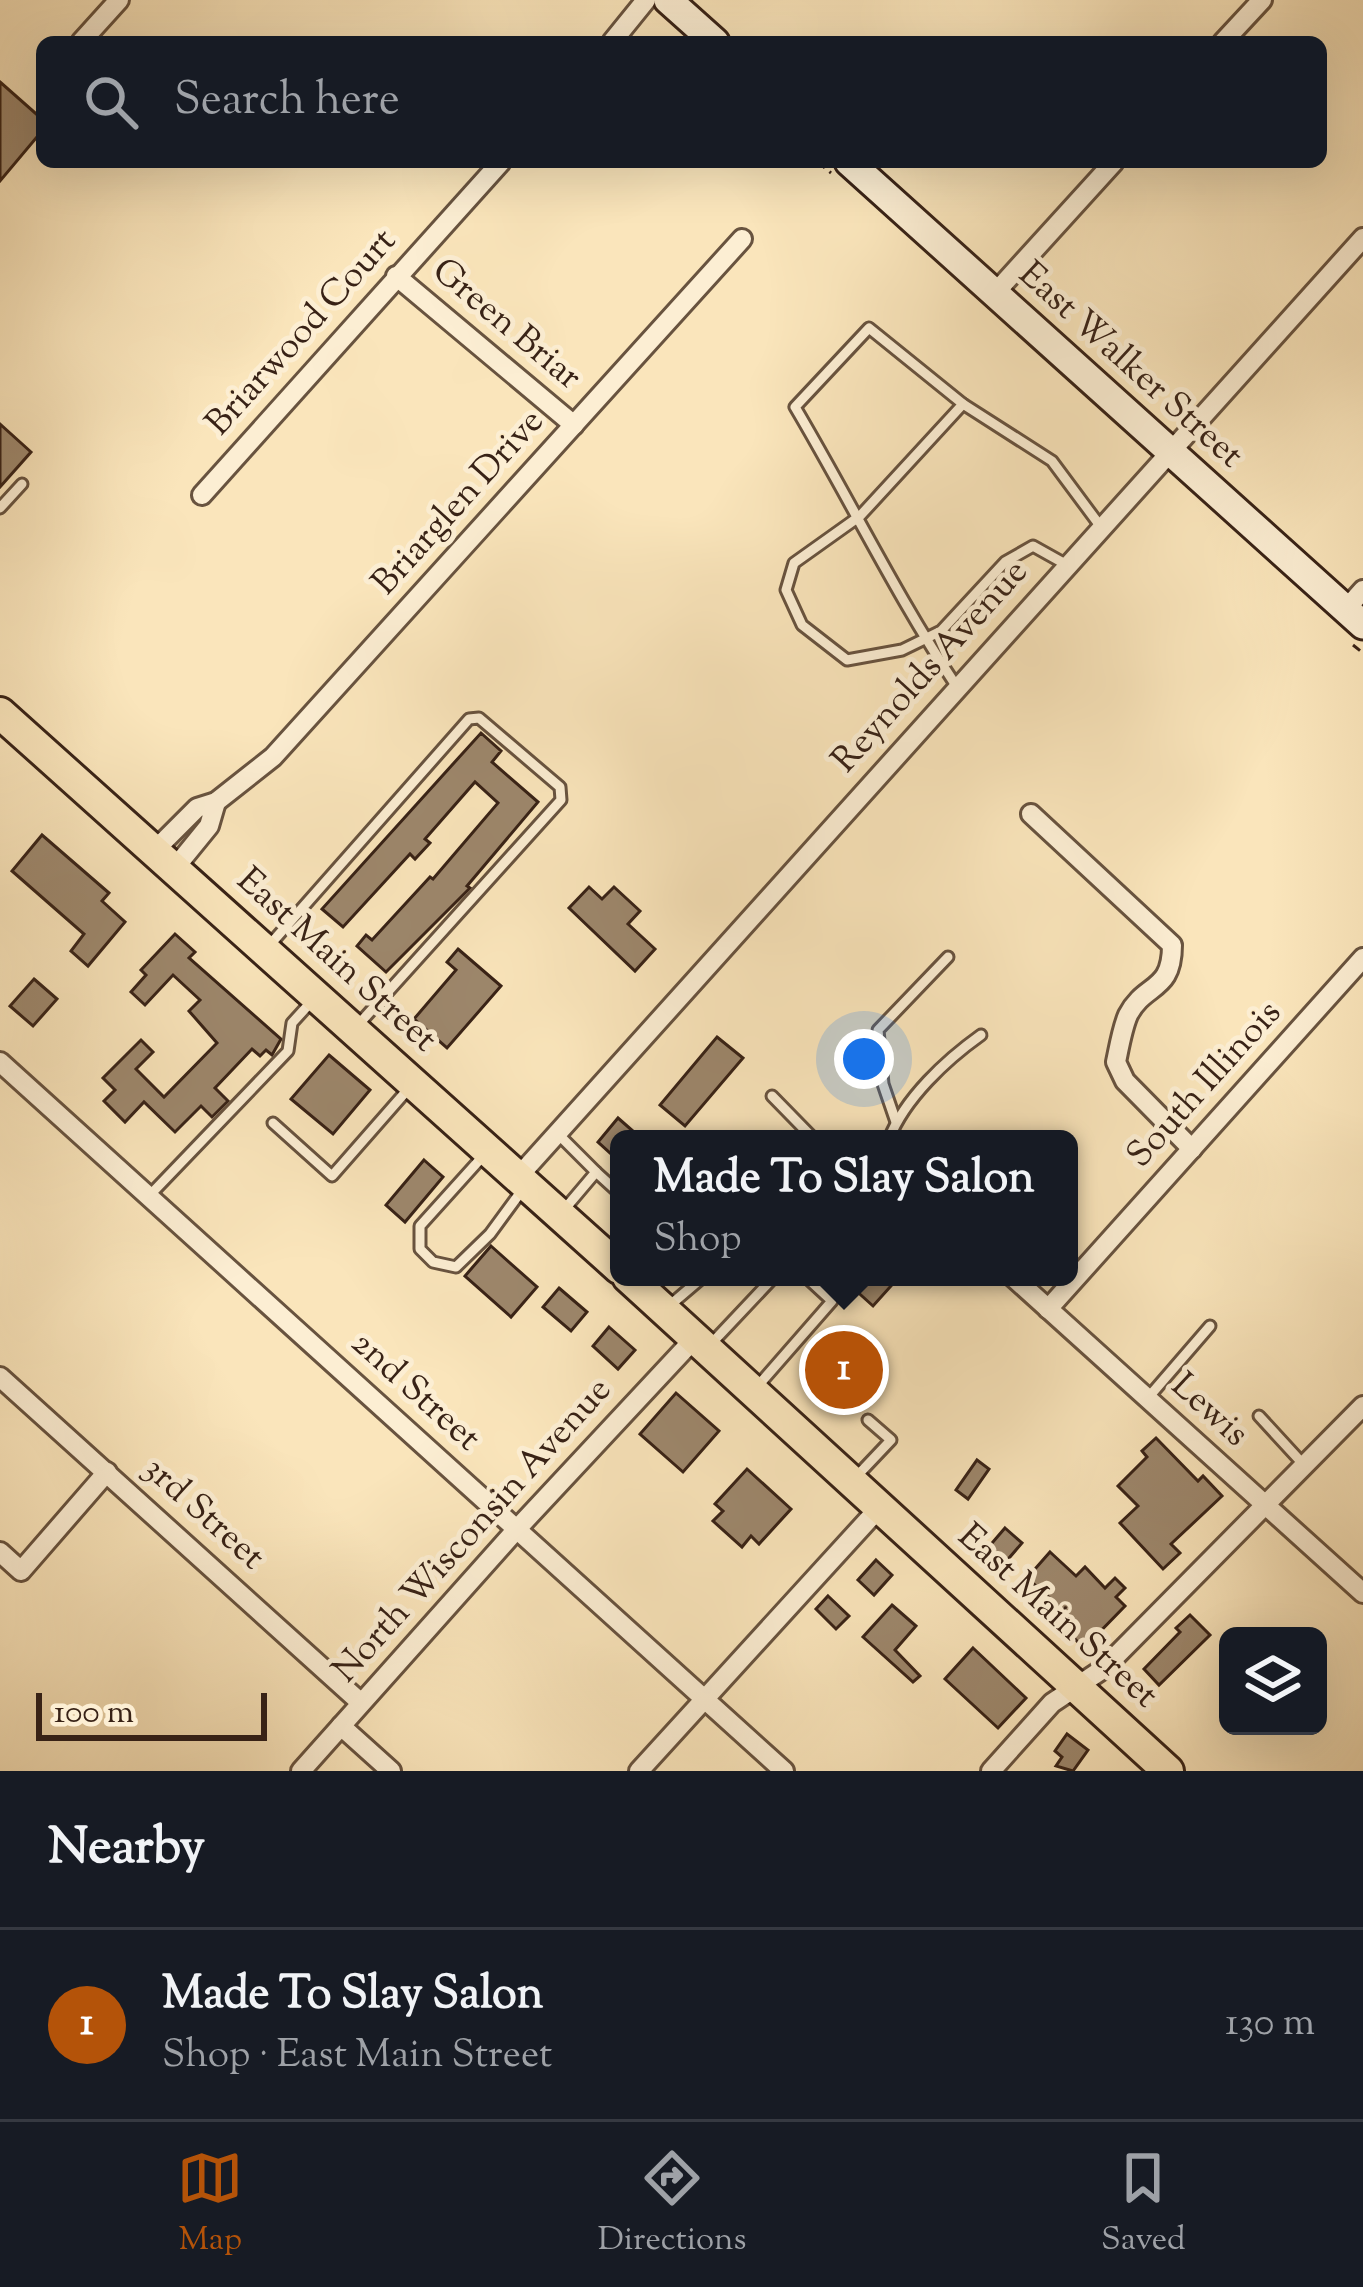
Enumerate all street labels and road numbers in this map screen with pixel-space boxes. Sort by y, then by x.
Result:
street label: Briarwood Court [195,218,409,448]
street label: Green Briar [420,247,592,403]
street label: East Walker Street [1006,251,1254,481]
street label: Briarglen Drive [361,398,557,608]
street label: Reynolds Avenue [821,549,1041,785]
street label: East Main Street [224,857,448,1065]
street label: South Illinois [1115,990,1295,1180]
street label: 2nd Street [339,1320,491,1464]
street label: Lewis [1158,1362,1260,1460]
street label: North Wisconsin Avenue [321,1367,625,1695]
street label: 3rd Street [130,1445,276,1583]
street label: East Main Street [945,1513,1169,1721]

